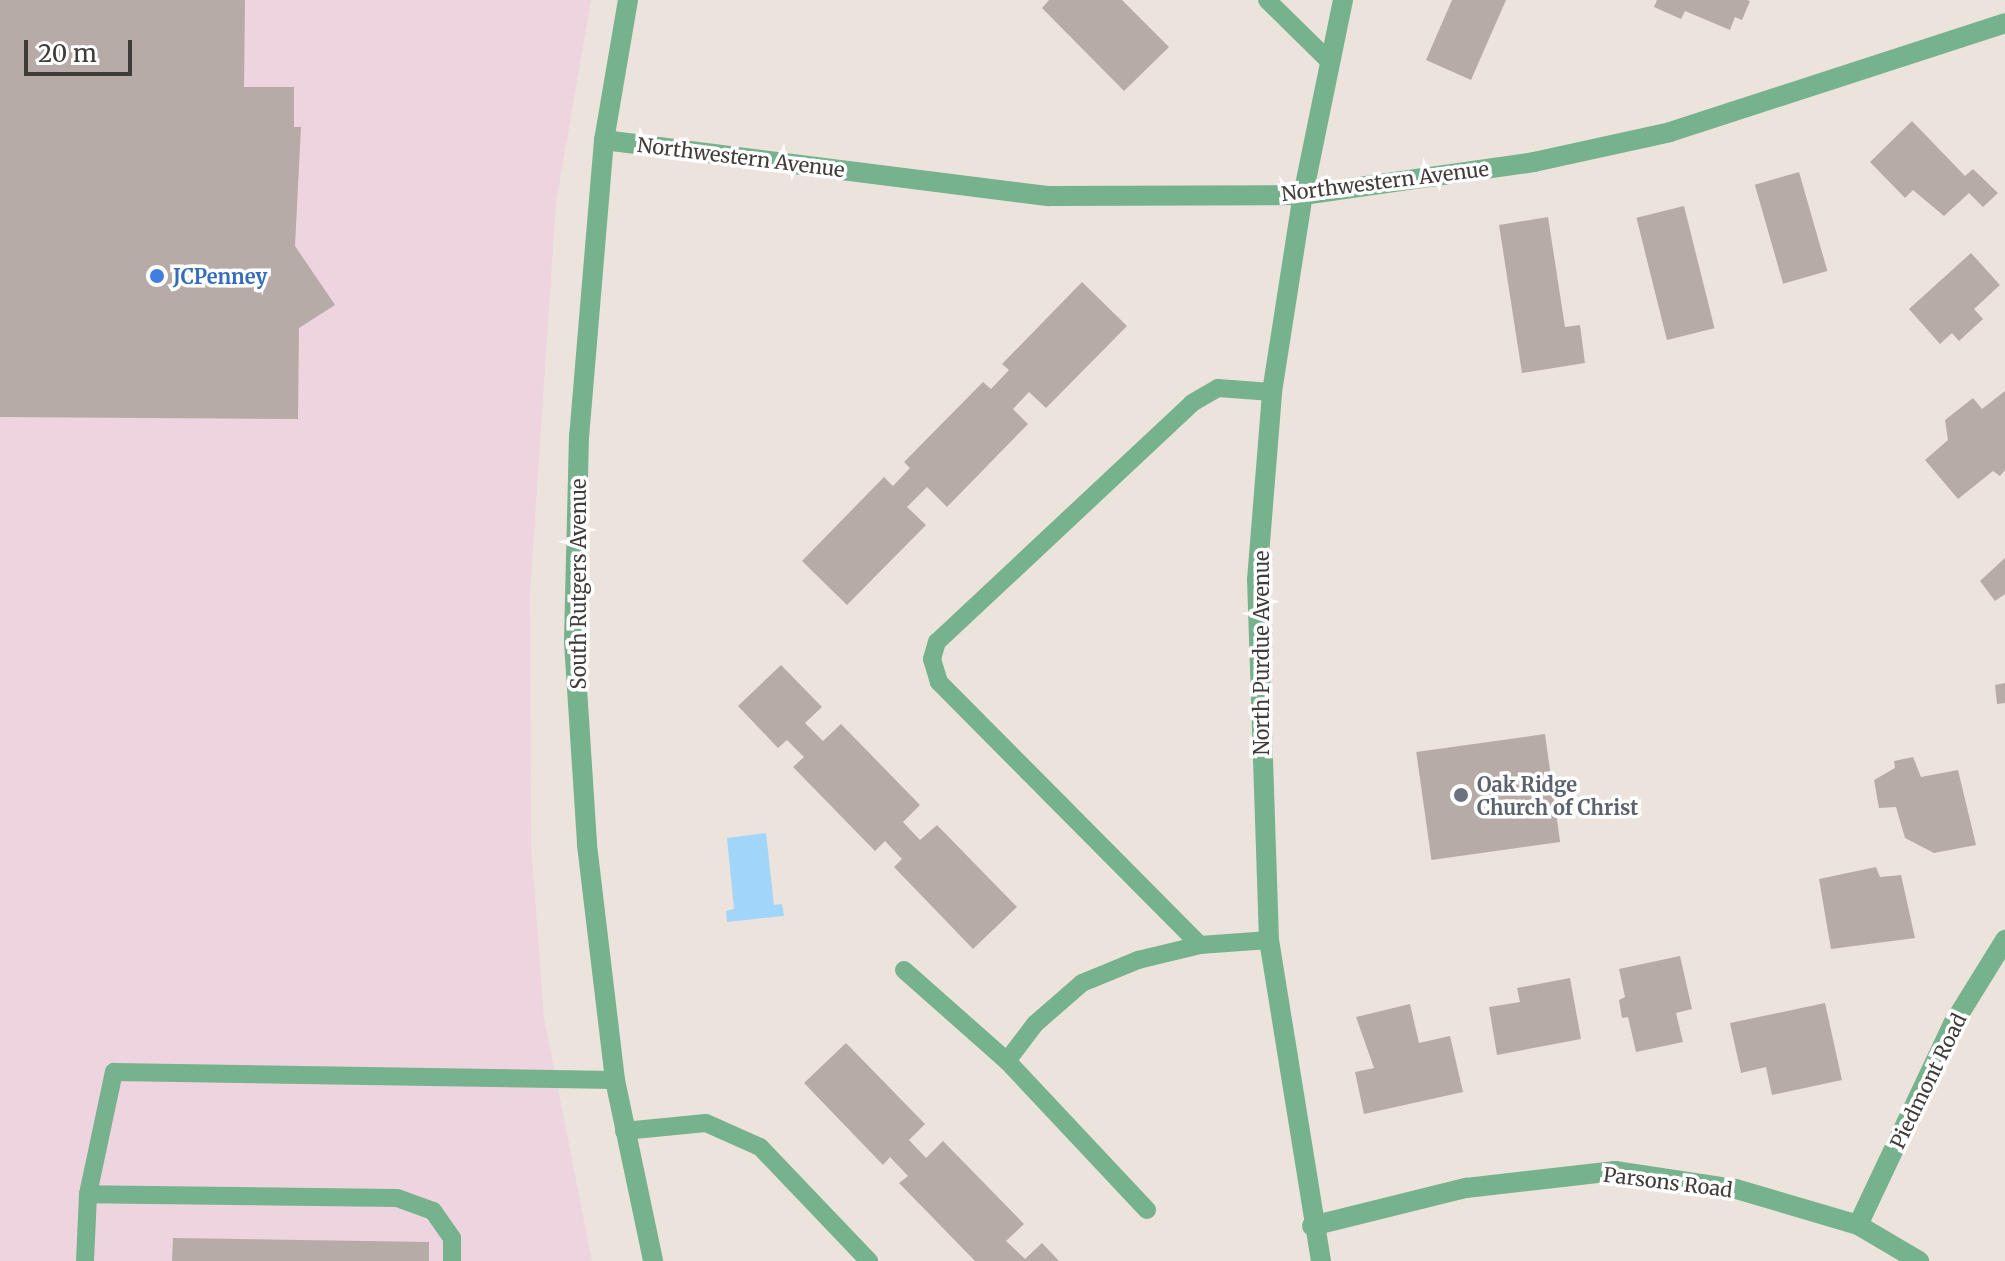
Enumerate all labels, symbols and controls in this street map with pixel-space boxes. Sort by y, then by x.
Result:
scale bar [28,24,136,74]
text: 20 m [38,38,97,69]
street label: Northwestern Avenue [636,132,846,182]
street label: Northwestern Avenue [1280,156,1490,206]
place label: JCPenney [173,264,267,288]
marker: JCPenney [148,267,166,285]
street label: South Rutgers Avenue [566,479,590,689]
street label: North Purdue Avenue [1249,550,1273,756]
place label: Oak Ridge Church of Christ [1477,772,1638,819]
marker: Oak Ridge Church of Christ [1452,786,1470,804]
street label: Piedmont Road [1885,1009,1971,1153]
street label: Parsons Road [1602,1162,1734,1202]

